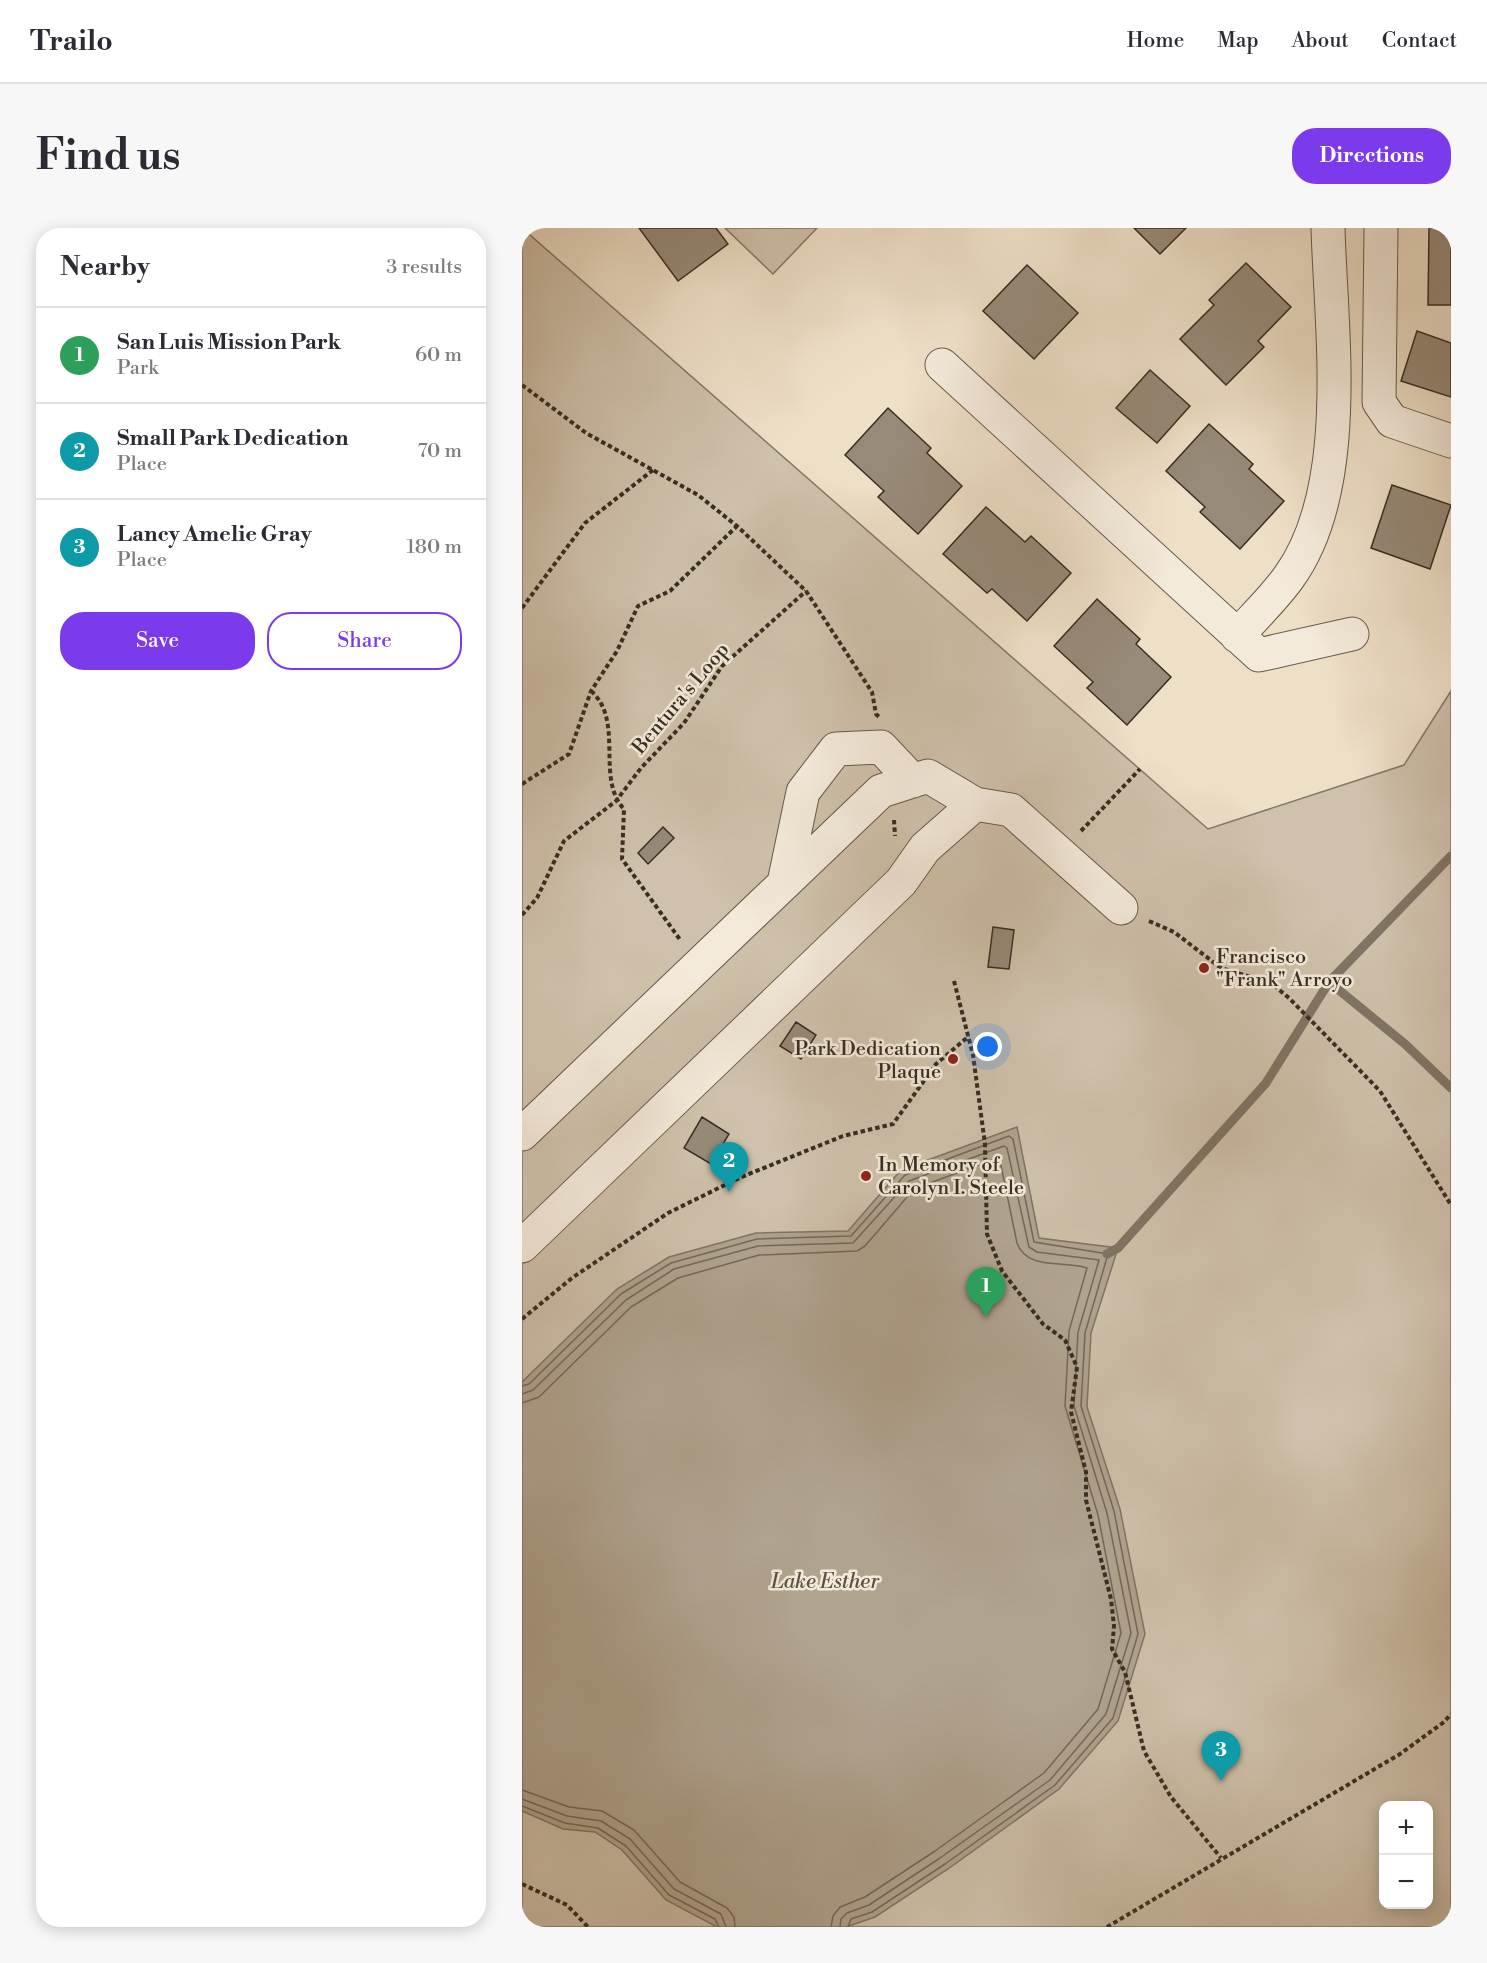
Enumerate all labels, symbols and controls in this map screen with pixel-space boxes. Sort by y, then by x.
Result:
text: Trailo [30,24,113,59]
text: Home [1127,28,1184,54]
text: Map [1217,28,1259,54]
text: About [1292,28,1349,54]
text: Contact [1382,28,1457,54]
button: Directions [1292,128,1451,184]
text: Find us [36,130,180,183]
text: Nearby [60,251,150,283]
text: 3 results [386,255,462,280]
text: San Luis Mission Park [117,329,341,356]
text: 1 [75,343,84,368]
text: 60 m [415,343,462,368]
text: Park [117,356,159,381]
text: Small Park Dedication [117,425,348,452]
text: 2 [73,439,86,464]
text: 70 m [418,439,462,464]
text: Place [117,452,167,477]
text: Lancy Amelie Gray [117,521,312,548]
text: 3 [73,535,86,560]
text: 180 m [407,535,462,560]
text: Place [117,548,167,573]
button: Save [60,612,255,670]
button: Share [267,612,462,670]
street label: Bentura's Loop [627,638,735,761]
place label: Francisco "Frank" Arroyo [1216,945,1352,993]
marker: Francisco "Frank" Arroyo [1197,961,1211,975]
your location [973,1032,1002,1061]
place label: Park Dedication Plaque [795,1037,941,1085]
marker: Park Dedication Plaque [946,1052,960,1066]
pin: 2 [710,1142,748,1192]
place label: In Memory of Carolyn I. Steele [878,1153,1024,1201]
marker: In Memory of Carolyn I. Steele [859,1169,873,1183]
pin: 1 [966,1268,1006,1317]
water label: Lake Esther [770,1569,880,1595]
pin: 3 [1202,1732,1240,1781]
map controls [1379,1801,1433,1909]
button: + [1379,1801,1433,1855]
button: − [1379,1855,1433,1909]

